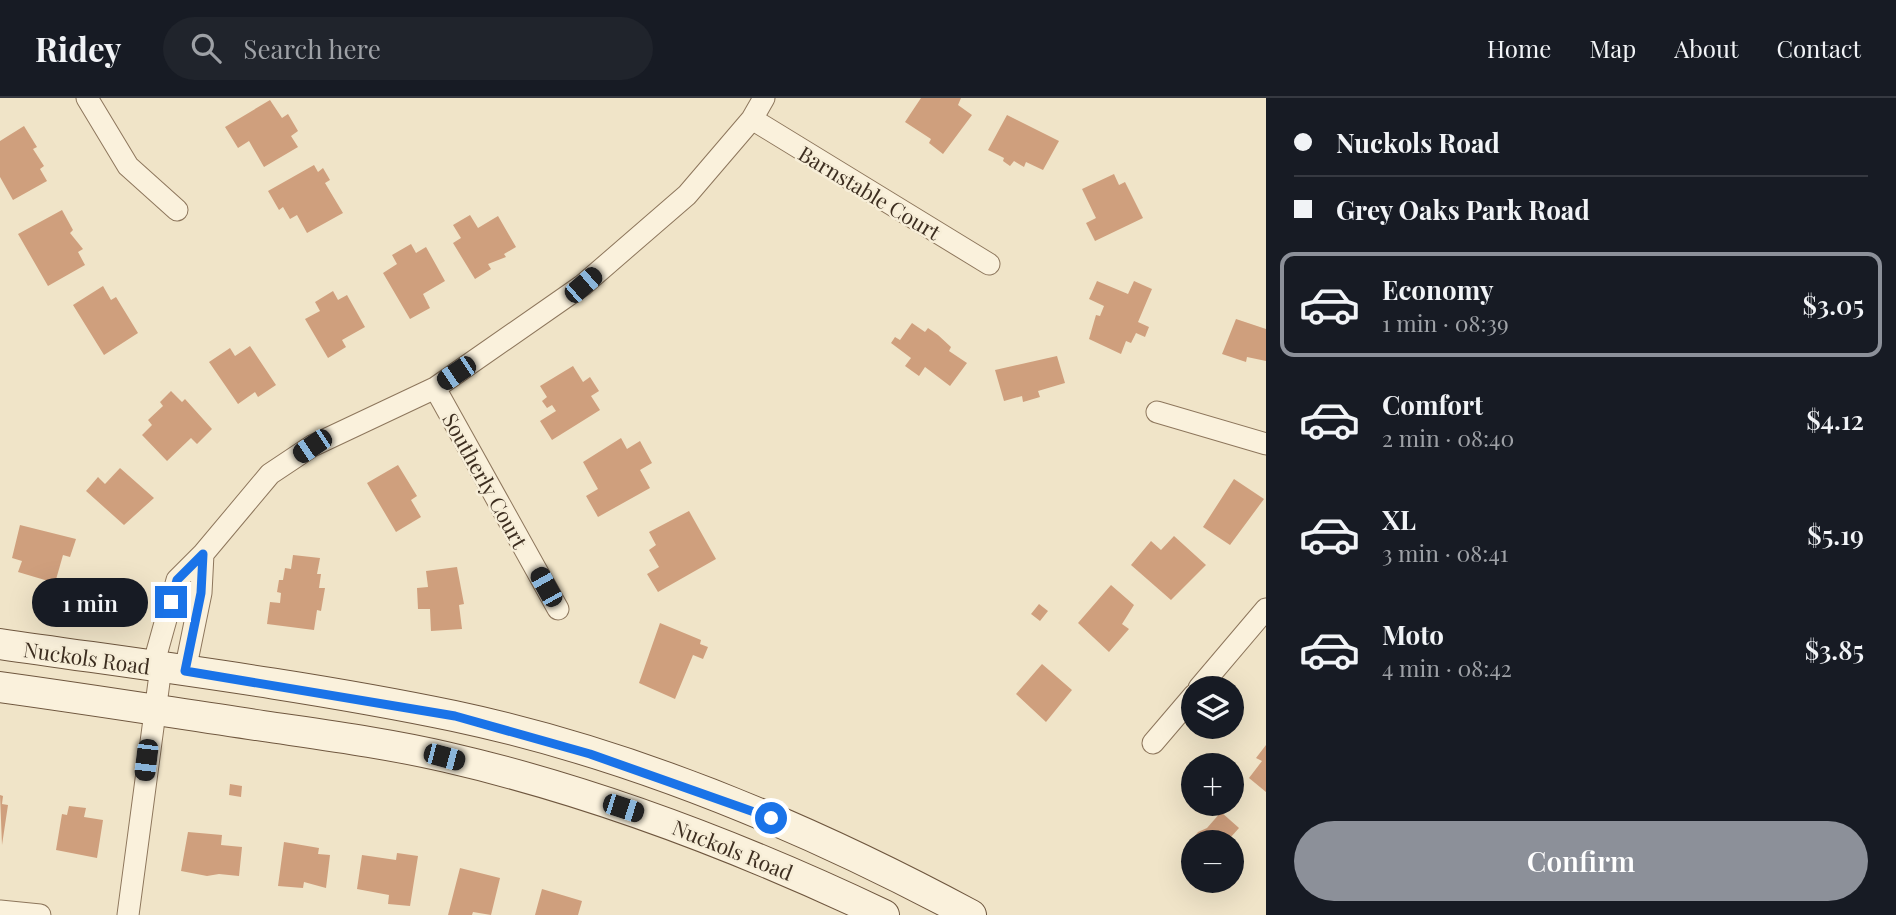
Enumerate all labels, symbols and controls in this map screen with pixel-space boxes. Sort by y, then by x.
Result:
search box [163,17,653,80]
text: Ridey [35,26,121,70]
icon: search [187,29,225,67]
text: Search here [243,31,381,66]
text: Home [1487,32,1551,64]
text: Map [1589,32,1636,64]
text: About [1674,32,1738,64]
text: Contact [1776,32,1861,64]
text: Nuckols Road [1336,125,1500,160]
street label: Barnstable Court [794,139,947,246]
text: Grey Oaks Park Road [1336,192,1590,227]
car [561,263,606,307]
text: Economy [1382,272,1493,307]
icon: car [1298,273,1361,336]
text: $3.05 [1803,287,1864,322]
text: 1 min · 08:39 [1382,307,1509,338]
car [433,353,480,393]
text: Comfort [1382,387,1483,422]
icon: car [1298,388,1361,451]
text: $4.12 [1806,402,1864,437]
street label: Southerly Court [437,407,535,553]
text: 2 min · 08:40 [1382,422,1514,453]
car [289,426,336,466]
text: XL [1382,502,1416,537]
icon: car [1298,503,1361,566]
text: $5.19 [1807,517,1864,552]
text: 3 min · 08:41 [1382,537,1508,568]
car [527,564,566,610]
callout: 1 min [31,578,146,626]
route end [155,586,187,618]
text: 1 min [62,587,118,618]
text: Moto [1382,617,1444,652]
icon: car [1298,618,1361,681]
text: $3.85 [1805,632,1864,667]
street label: Nuckols Road [22,634,152,680]
text: 4 min · 08:42 [1382,652,1512,683]
map controls [1181,676,1244,893]
button: layers [1181,676,1244,739]
car [134,738,159,782]
car [421,741,468,773]
button: + [1181,753,1244,816]
car [600,792,647,824]
route start [755,802,787,834]
street label: Nuckols Road [669,812,797,886]
button: Confirm [1294,821,1868,901]
button: − [1181,830,1244,893]

